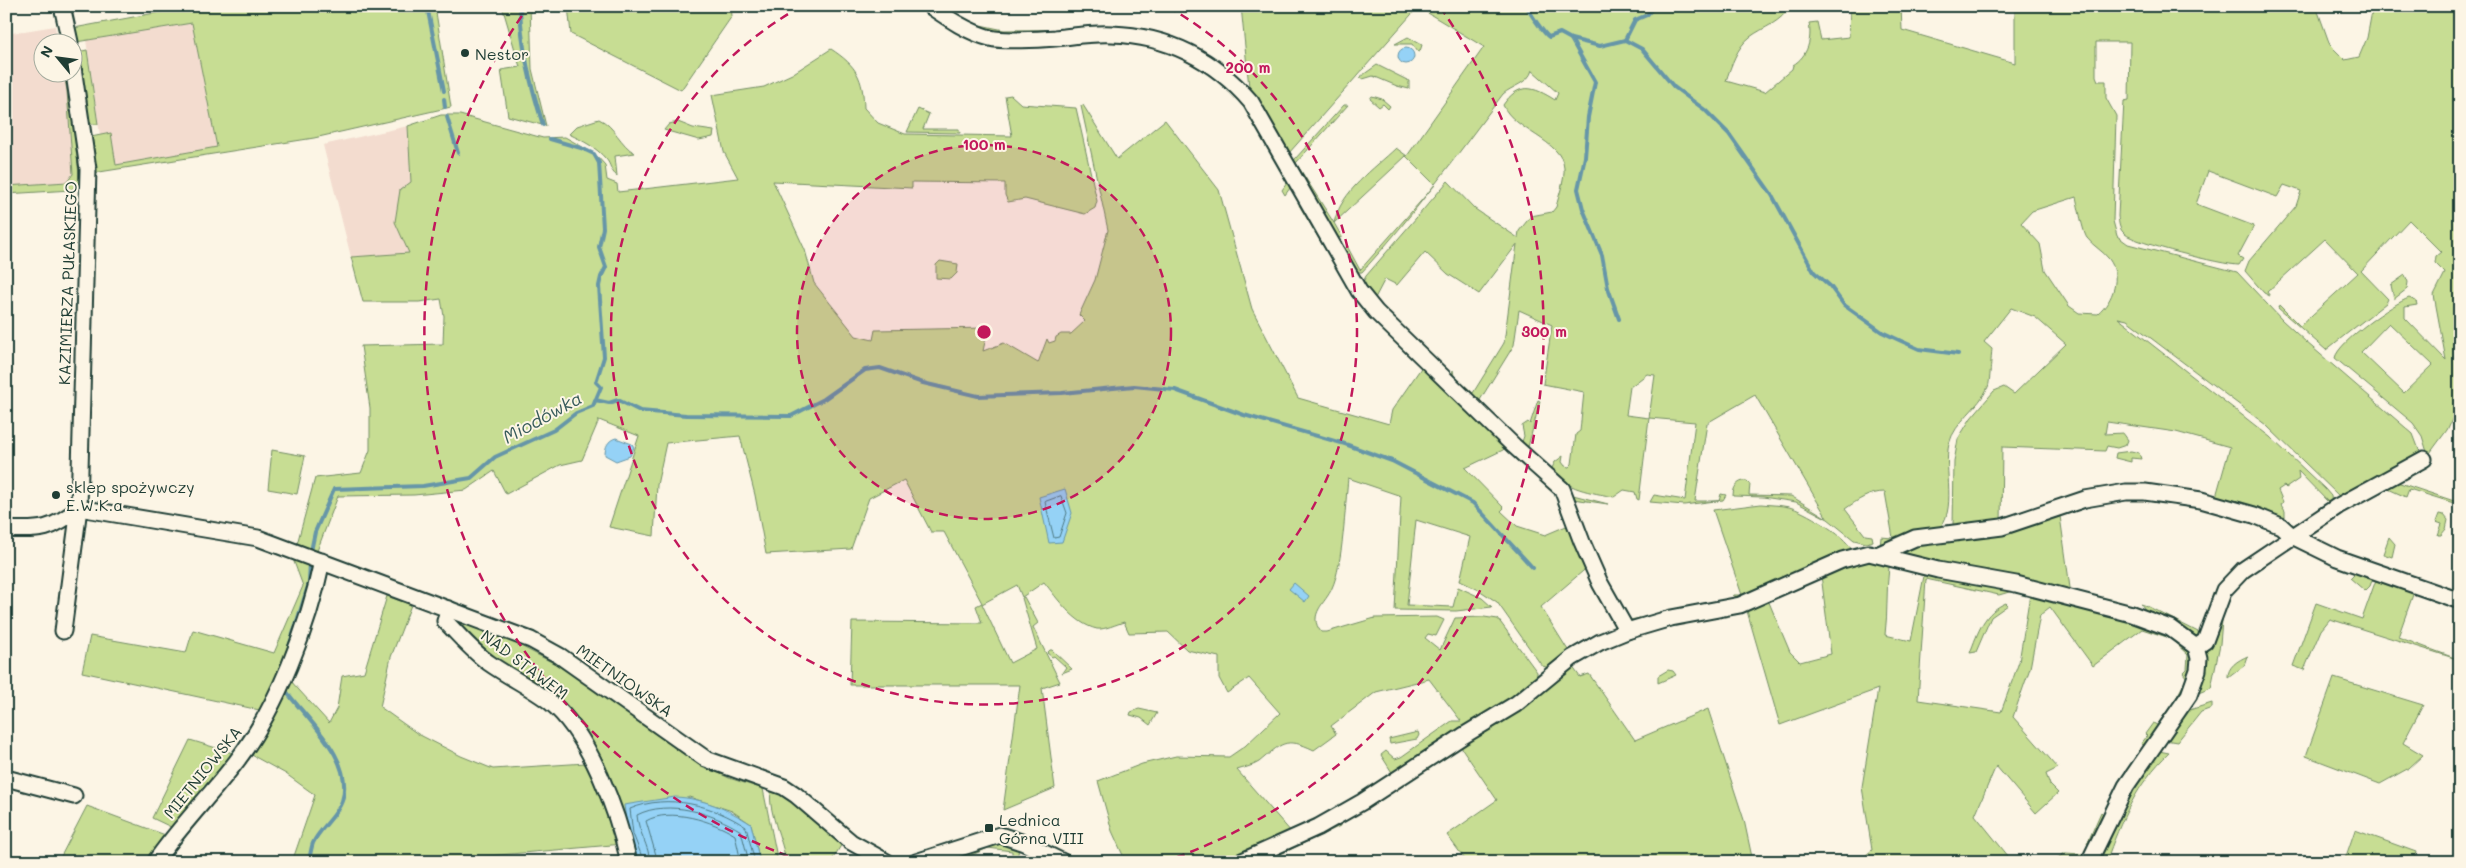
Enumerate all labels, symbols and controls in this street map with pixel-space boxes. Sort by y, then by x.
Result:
north arrow [32,32,82,82]
text: N [35,42,57,61]
place label: Nestor [475,43,529,64]
marker: Nestor [459,47,471,59]
text: 200 m [1226,57,1271,77]
text: 100 m [962,134,1006,154]
street label: KAZIMIERZA PUŁASKIEGO [53,181,81,385]
text: 300 m [1521,321,1567,341]
centre of rings [975,323,993,341]
water label: Miodówka [498,385,586,449]
place label: sklep spożywczy E.W.K.a [66,476,195,515]
marker: sklep spożywczy E.W.K.a [50,489,62,501]
street label: NAD STAWEM [477,624,573,704]
street label: MIETNIOWSKA [573,639,677,721]
street label: MIETNIOWSKA [158,721,246,823]
place label: Lednica Górna VIII [999,809,1084,848]
marker: Lednica Górna VIII [983,822,995,834]

